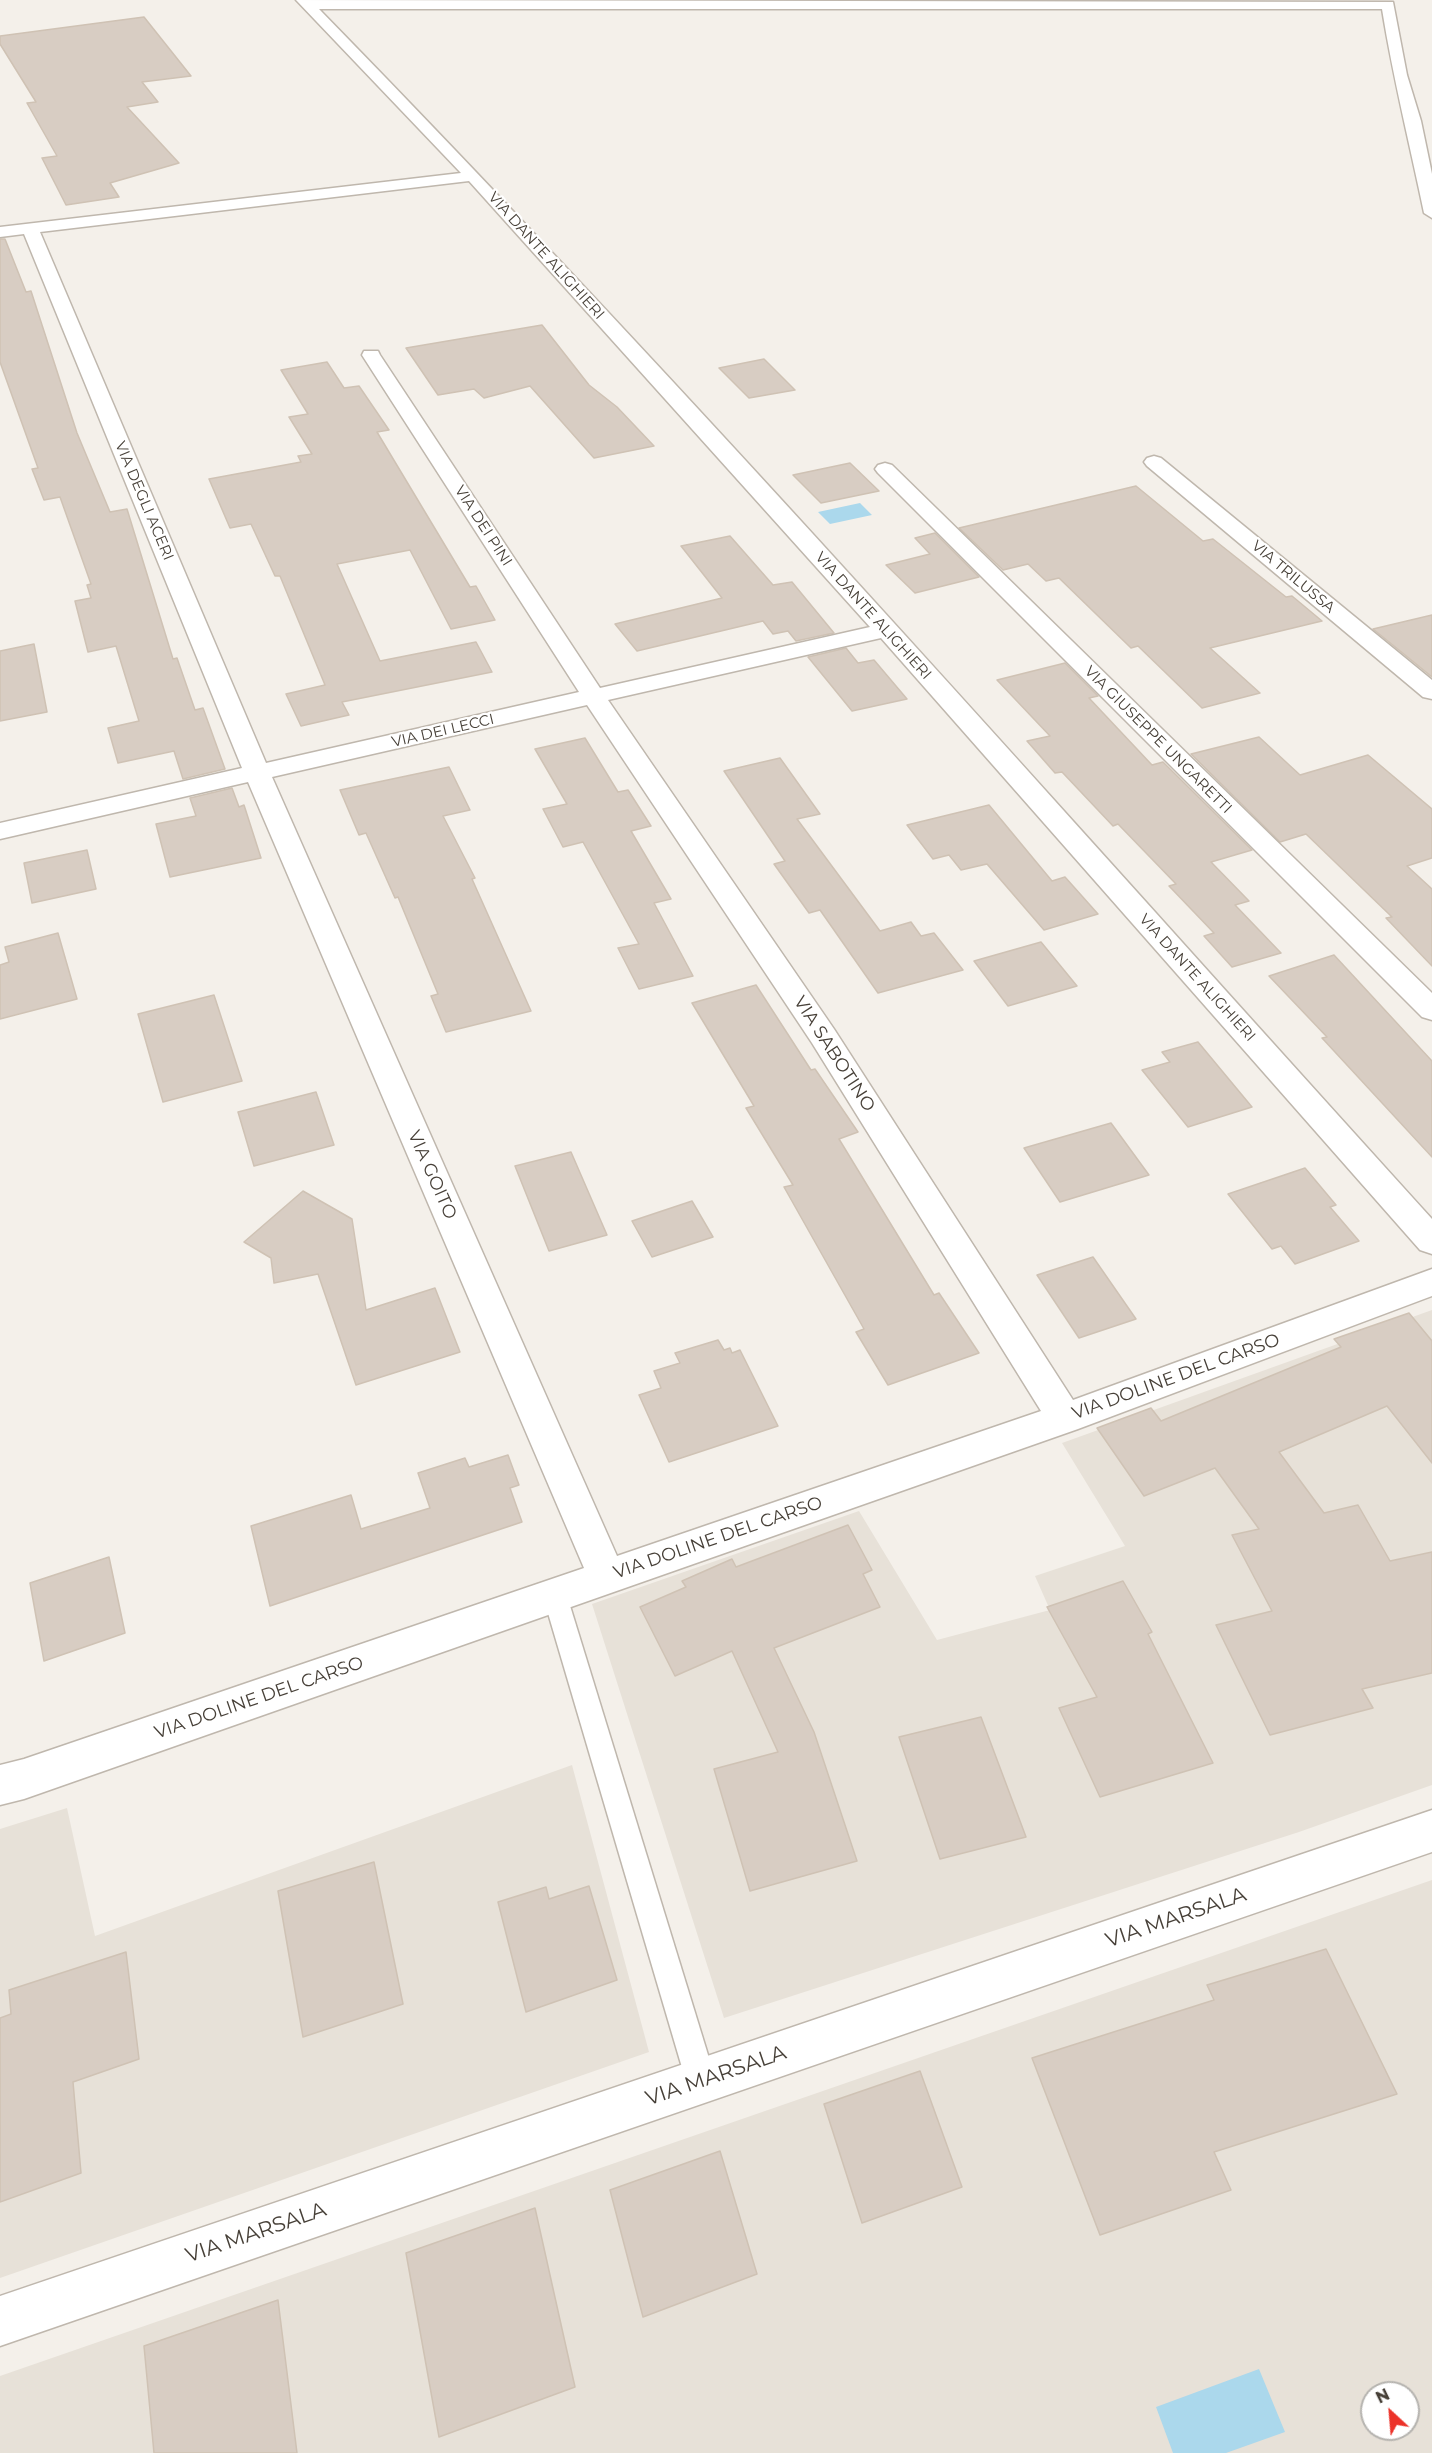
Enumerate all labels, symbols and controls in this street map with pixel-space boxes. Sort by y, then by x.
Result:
street label: VIA DANTE ALIGHIERI [484,189,608,323]
street label: VIA DEGLI ACERI [111,439,177,563]
street label: VIA DEI PINI [450,482,516,570]
street label: VIA TRILUSSA [1248,537,1338,617]
street label: VIA DANTE ALIGHIERI [811,549,935,683]
street label: VIA GIUSEPPE UNGARETTI [1081,663,1235,817]
street label: VIA DEI LECCI [390,710,496,752]
street label: VIA DANTE ALIGHIERI [1135,911,1259,1045]
street label: VIA SABOTINO [789,992,879,1116]
street label: VIA GOITO [403,1127,461,1223]
street label: VIA DOLINE DEL CARSO [1069,1329,1283,1425]
street label: VIA DOLINE DEL CARSO [611,1492,825,1584]
street label: VIA DOLINE DEL CARSO [152,1652,366,1744]
street label: VIA MARSALA [1102,1882,1250,1954]
street label: VIA MARSALA [642,2040,790,2112]
street label: VIA MARSALA [182,2197,330,2269]
north arrow [1360,2381,1420,2441]
text: N [1373,2385,1393,2408]

